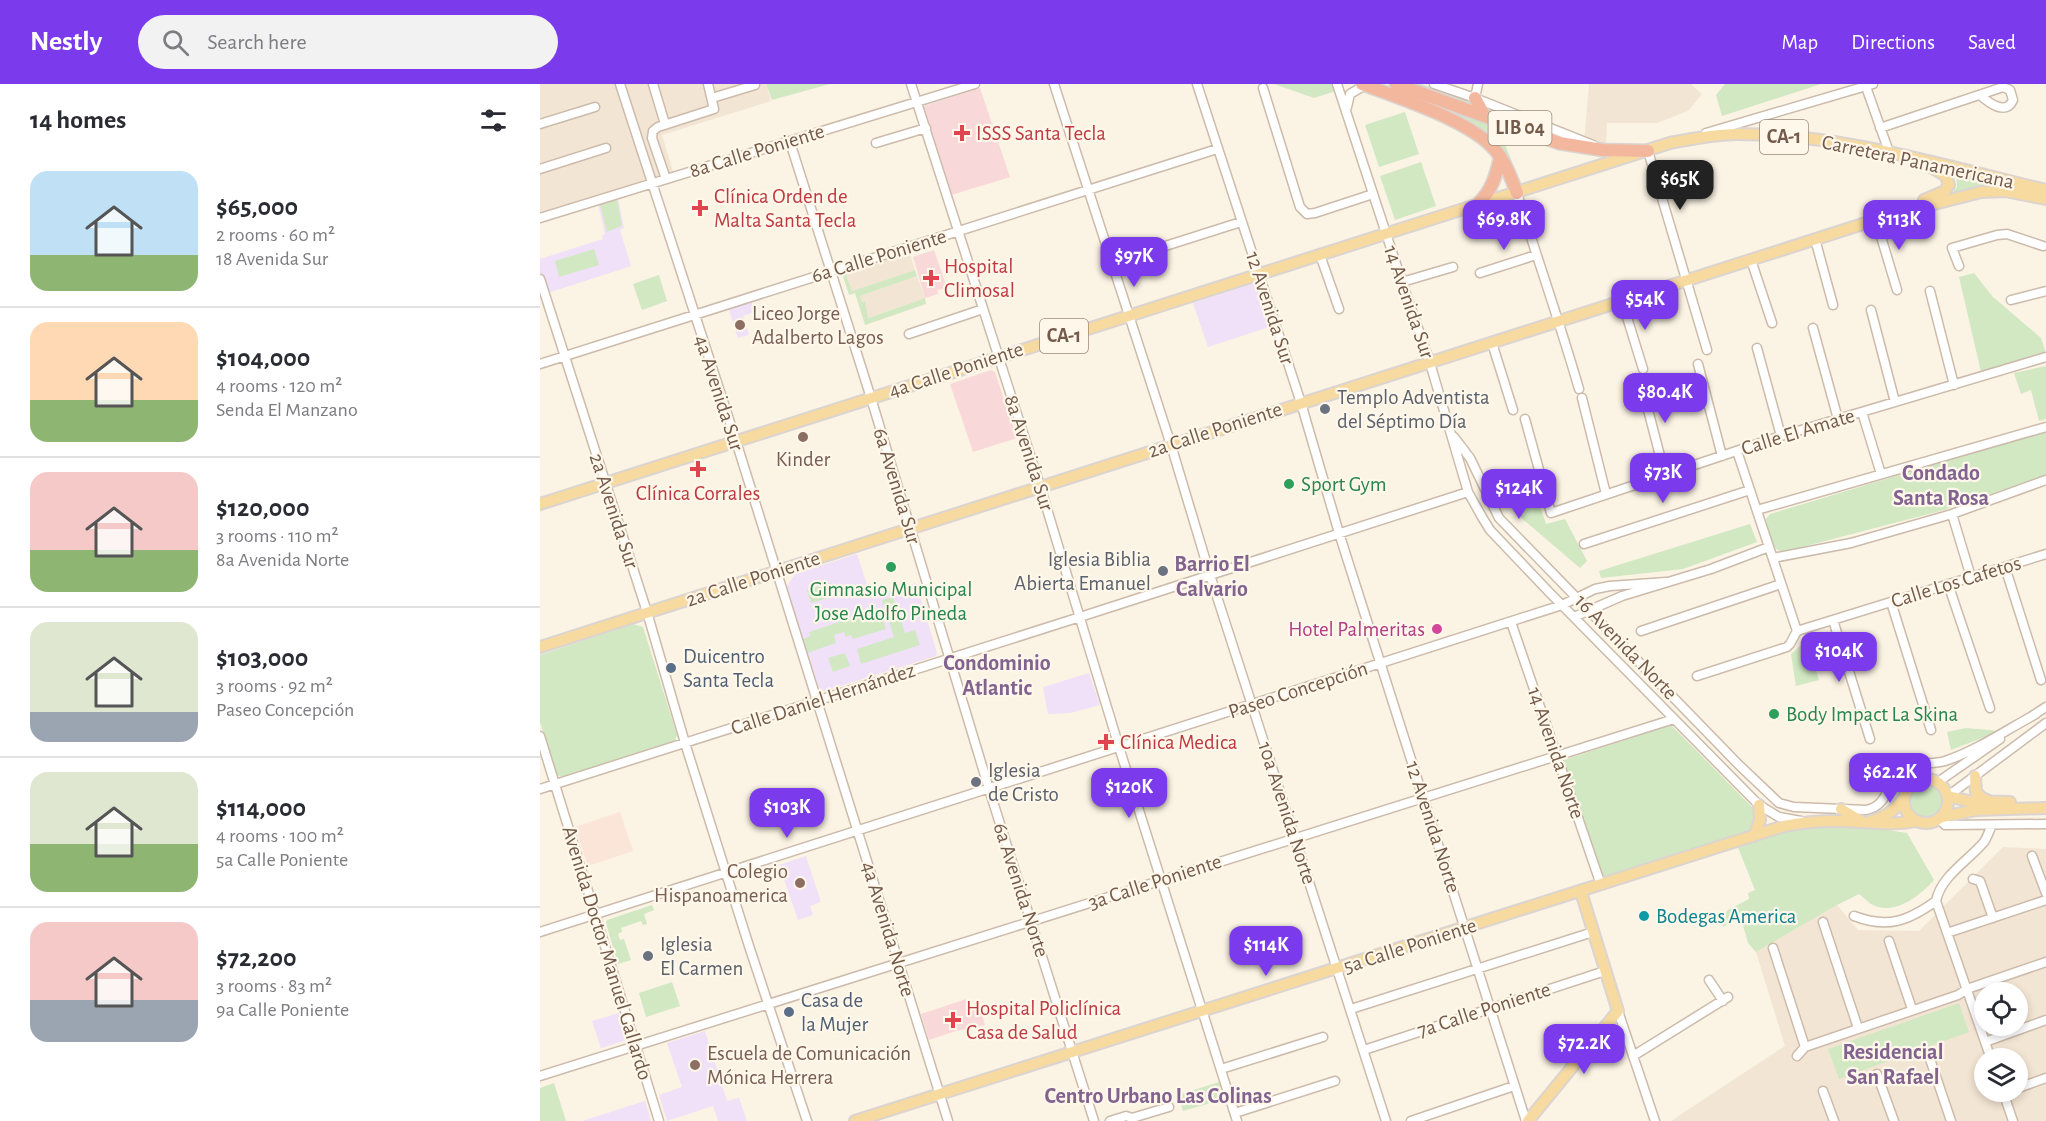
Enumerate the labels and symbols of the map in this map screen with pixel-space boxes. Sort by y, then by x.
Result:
road number: LIB 04 [1488,111,1552,145]
road number: CA-1 [1760,120,1808,154]
street label: 8a Calle Poniente [687,121,827,181]
place label: ISSS Santa Tecla [976,123,1106,144]
marker: ISSS Santa Tecla [953,124,971,142]
street label: Carretera Panamericana [1820,131,2016,193]
pin: $65K [1644,160,1716,211]
place label: Clínica Orden de Malta Santa Tecla [714,186,857,231]
marker: Clínica Orden de Malta Santa Tecla [691,199,709,217]
pin: $69.8K [1455,200,1553,251]
pin: $113K [1857,200,1941,251]
street label: 6a Calle Poniente [809,226,949,286]
pin: $97K [1098,237,1170,288]
street label: 14 Avenida Sur [1380,243,1438,361]
street label: 12 Avenida Sur [1242,249,1298,367]
place label: Hospital Climosal [944,256,1015,301]
marker: Hospital Climosal [922,269,940,287]
pin: $54K [1609,280,1681,331]
place label: Liceo Jorge Adalberto Lagos [752,303,884,348]
marker: Liceo Jorge Adalberto Lagos [733,318,747,332]
road number: CA-1 [1040,319,1088,353]
street label: 4a Avenida Sur [690,332,748,454]
street label: 4a Calle Poniente [886,338,1026,402]
pin: $80.4K [1616,373,1714,424]
place label: Templo Adventista del Séptimo Día [1337,387,1490,432]
street label: 8a Avenida Sur [1000,393,1058,514]
street label: 2a Calle Poniente [1145,398,1285,462]
marker: Templo Adventista del Séptimo Día [1318,402,1332,416]
street label: Calle El Amate [1739,405,1857,459]
street label: 6a Avenida Sur [869,425,925,547]
marker: Kinder [796,430,810,444]
place label: Kinder [776,449,831,470]
street label: 2a Avenida Sur [585,451,643,571]
pin: $73K [1627,453,1699,504]
marker: Clínica Corrales [689,460,707,478]
district label: Condado Santa Rosa [1893,462,1990,509]
pin: $124K [1477,469,1561,520]
place label: Sport Gym [1301,474,1387,495]
marker: Sport Gym [1282,477,1296,491]
place label: Clínica Corrales [636,483,760,504]
street label: 2a Calle Poniente [683,547,823,611]
place label: Iglesia Biblia Abierta Emanuel [1014,549,1151,594]
street label: Calle Los Cafetos [1889,552,2023,612]
district label: Barrio El Calvario [1174,553,1250,600]
marker: Gimnasio Municipal Jose Adolfo Pineda [884,560,898,574]
marker: Iglesia Biblia Abierta Emanuel [1156,564,1170,578]
place label: Gimnasio Municipal Jose Adolfo Pineda [810,579,972,624]
street label: 16 Avenida Norte [1571,590,1681,704]
place label: Hotel Palmeritas [1288,619,1425,640]
marker: Hotel Palmeritas [1430,622,1444,636]
pin: $104K [1797,632,1881,683]
place label: Duicentro Santa Tecla [683,646,775,691]
district label: Condominio Atlantic [943,652,1051,699]
street label: Paseo Concepción [1226,658,1370,722]
street label: Calle Daniel Hernández [728,659,918,739]
marker: Duicentro Santa Tecla [664,661,678,675]
street label: 14 Avenida Norte [1524,685,1588,821]
place label: Body Impact La Skina [1786,704,1959,725]
marker: Body Impact La Skina [1767,707,1781,721]
place label: Clínica Medica [1120,732,1238,753]
marker: Clínica Medica [1097,733,1115,751]
street label: 10a Avenida Norte [1254,739,1320,887]
pin: $62.2K [1841,753,1939,804]
street label: 12 Avenida Norte [1402,759,1464,895]
place label: Iglesia de Cristo [988,760,1059,805]
pin: $120K [1087,768,1171,819]
marker: Iglesia de Cristo [969,775,983,789]
pin: $103K [745,788,829,839]
street label: 6a Avenida Norte [989,820,1053,960]
street label: Avenida Doctor Manuel Gallardo [558,824,656,1082]
street label: 3a Calle Poniente [1086,851,1224,913]
street label: 4a Avenida Norte [857,859,919,999]
place label: Colegio Hispanoamerica [654,861,788,906]
marker: Colegio Hispanoamerica [793,876,807,890]
place label: Bodegas America [1656,906,1797,927]
marker: Bodegas America [1637,909,1651,923]
street label: 5a Calle Poniente [1341,915,1479,977]
pin: $114K [1224,926,1308,977]
place label: Iglesia El Carmen [660,934,743,979]
marker: Iglesia El Carmen [641,949,655,963]
street label: 7a Calle Poniente [1415,979,1553,1041]
place label: Casa de la Mujer [801,990,868,1035]
place label: Hospital Policlínica Casa de Salud [966,998,1122,1043]
marker: Casa de la Mujer [782,1005,796,1019]
marker: Hospital Policlínica Casa de Salud [944,1011,962,1029]
pin: $72.2K [1535,1024,1633,1075]
district label: Residencial San Rafael [1842,1041,1944,1088]
place label: Escuela de Comunicación Mónica Herrera [707,1043,911,1088]
marker: Escuela de Comunicación Mónica Herrera [688,1058,702,1072]
district label: Centro Urbano Las Colinas [1044,1085,1272,1107]

